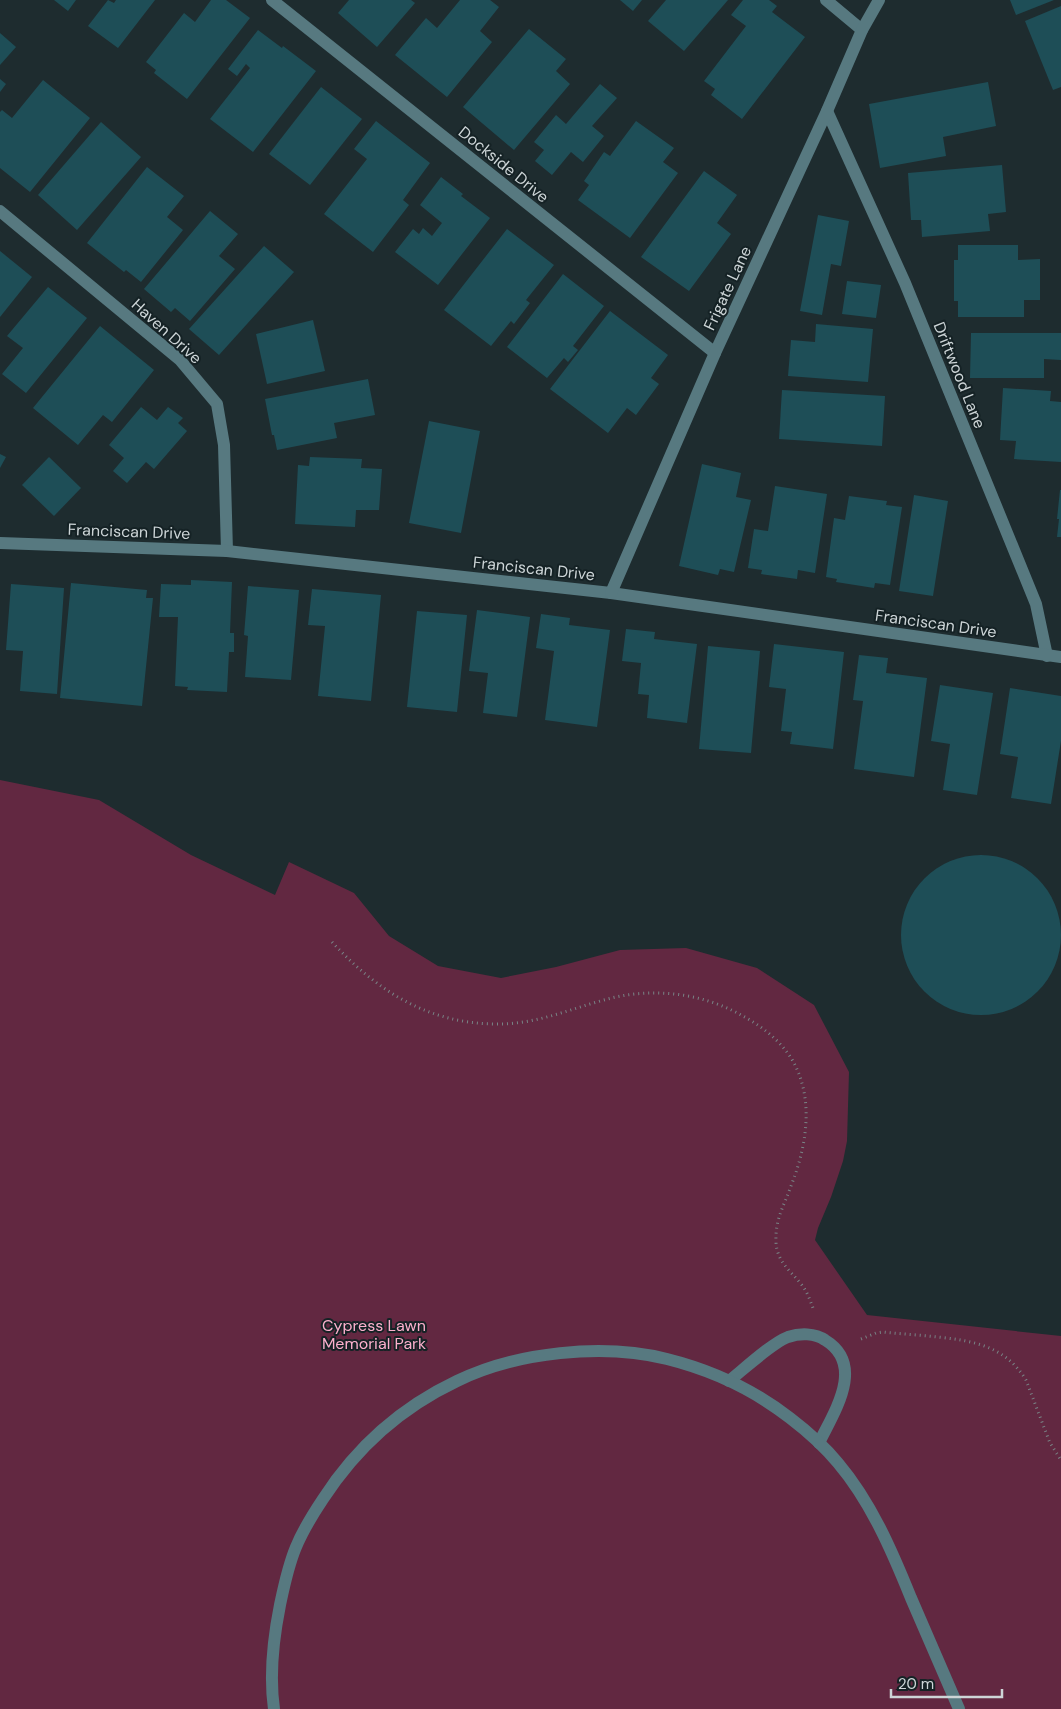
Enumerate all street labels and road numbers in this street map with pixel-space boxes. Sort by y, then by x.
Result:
street label: Dockside Drive [454,121,553,207]
street label: Frigate Lane [699,243,756,334]
street label: Haven Drive [127,294,206,369]
street label: Driftwood Lane [929,319,990,432]
street label: Franciscan Drive [67,519,191,544]
street label: Franciscan Drive [472,552,596,585]
street label: Franciscan Drive [874,605,998,642]

